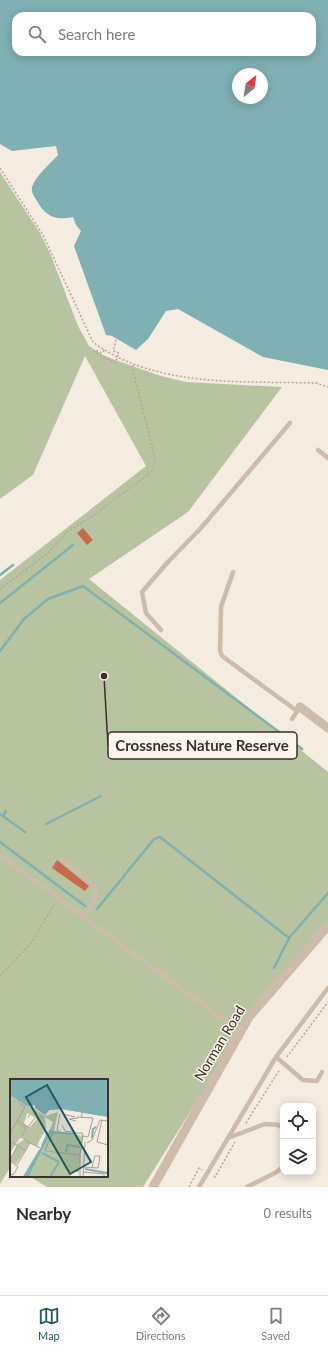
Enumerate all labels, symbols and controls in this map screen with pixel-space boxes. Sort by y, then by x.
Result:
search box [12,12,316,56]
icon: search [26,23,48,45]
text: Search here [58,25,135,43]
north arrow [232,68,268,104]
callout: Crossness Nature Reserve [108,732,297,759]
text: Crossness Nature Reserve [115,736,289,754]
street label: Norman Road [190,1002,248,1084]
inset map [10,1079,108,1177]
map controls [280,1103,316,1175]
button: locate [280,1103,316,1139]
button: layers [280,1139,316,1175]
text: Nearby [16,1203,71,1224]
text: 0 results [264,1205,312,1221]
tab: Map [38,1305,60,1342]
tab: Directions [136,1305,185,1342]
tab: Saved [261,1305,290,1342]

